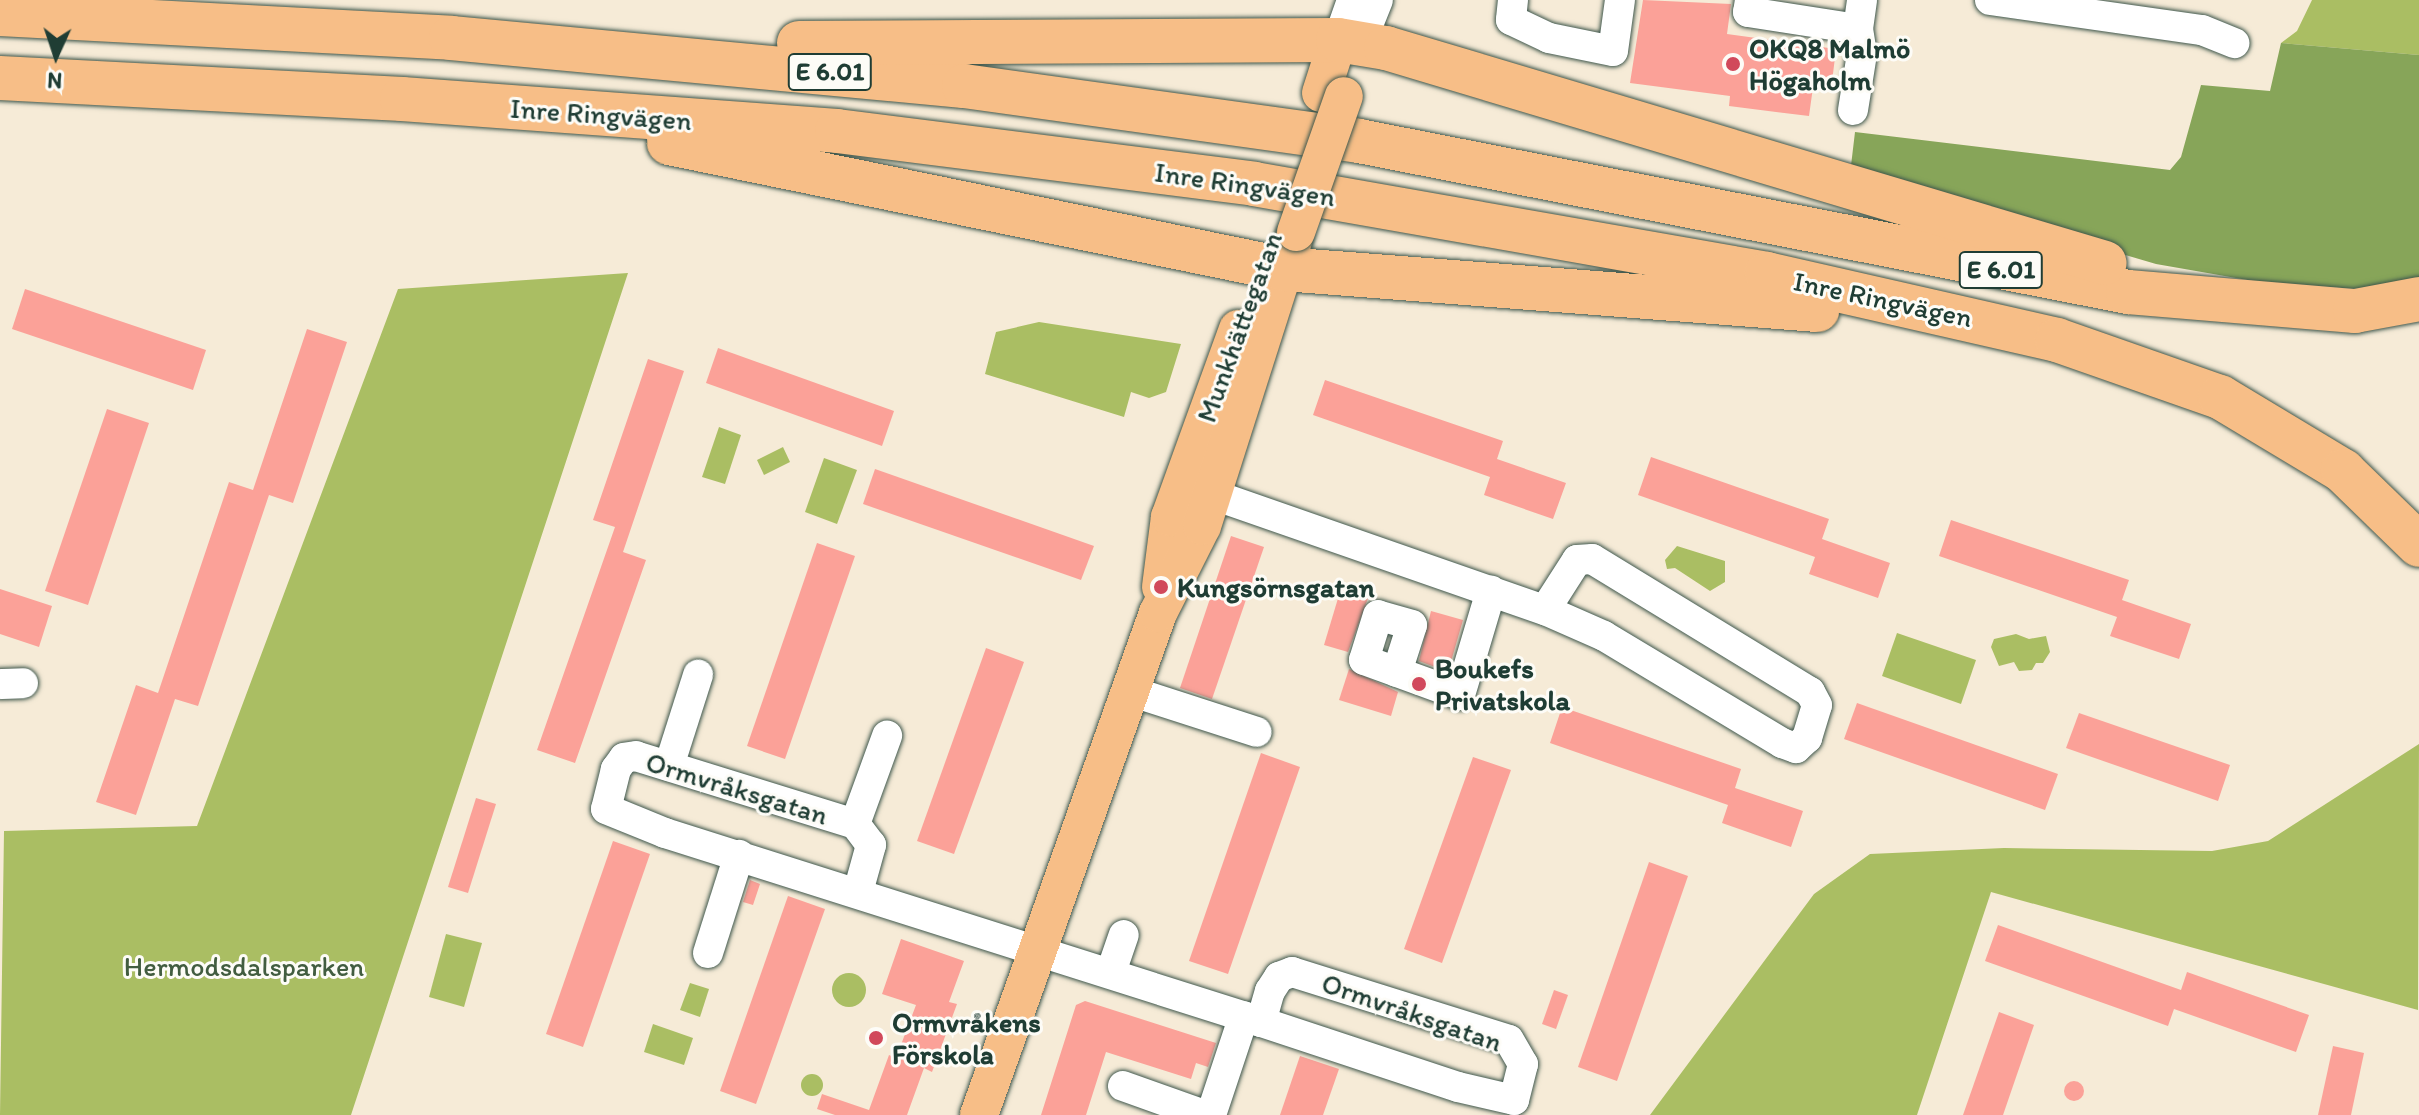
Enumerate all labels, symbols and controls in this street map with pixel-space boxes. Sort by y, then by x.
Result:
north arrow [16,16,96,96]
place label: OKQ8 Malmö Högaholm [1749,31,1911,97]
road number: E 6.01 [786,50,874,94]
marker: OKQ8 Malmö Högaholm [1724,55,1742,73]
text: N [47,67,63,94]
street label: Inre Ringvägen [510,91,692,137]
street label: Inre Ringvägen [1153,155,1337,213]
street label: Munkhättegatan [1189,227,1289,427]
road number: E 6.01 [1957,248,2045,292]
street label: Inre Ringvägen [1791,264,1975,334]
place label: Kungsörnsgatan [1177,570,1375,604]
marker: Kungsörnsgatan [1152,578,1170,596]
place label: Boukefs Privatskola [1435,651,1570,717]
marker: Boukefs Privatskola [1410,675,1428,693]
street label: Ormvråksgatan [642,744,832,832]
park label: Hermodsdalsparken [124,949,364,983]
street label: Ormvråksgatan [1317,965,1507,1059]
place label: Ormvråkens Förskola [892,1005,1041,1071]
marker: Ormvråkens Förskola [867,1029,885,1047]

